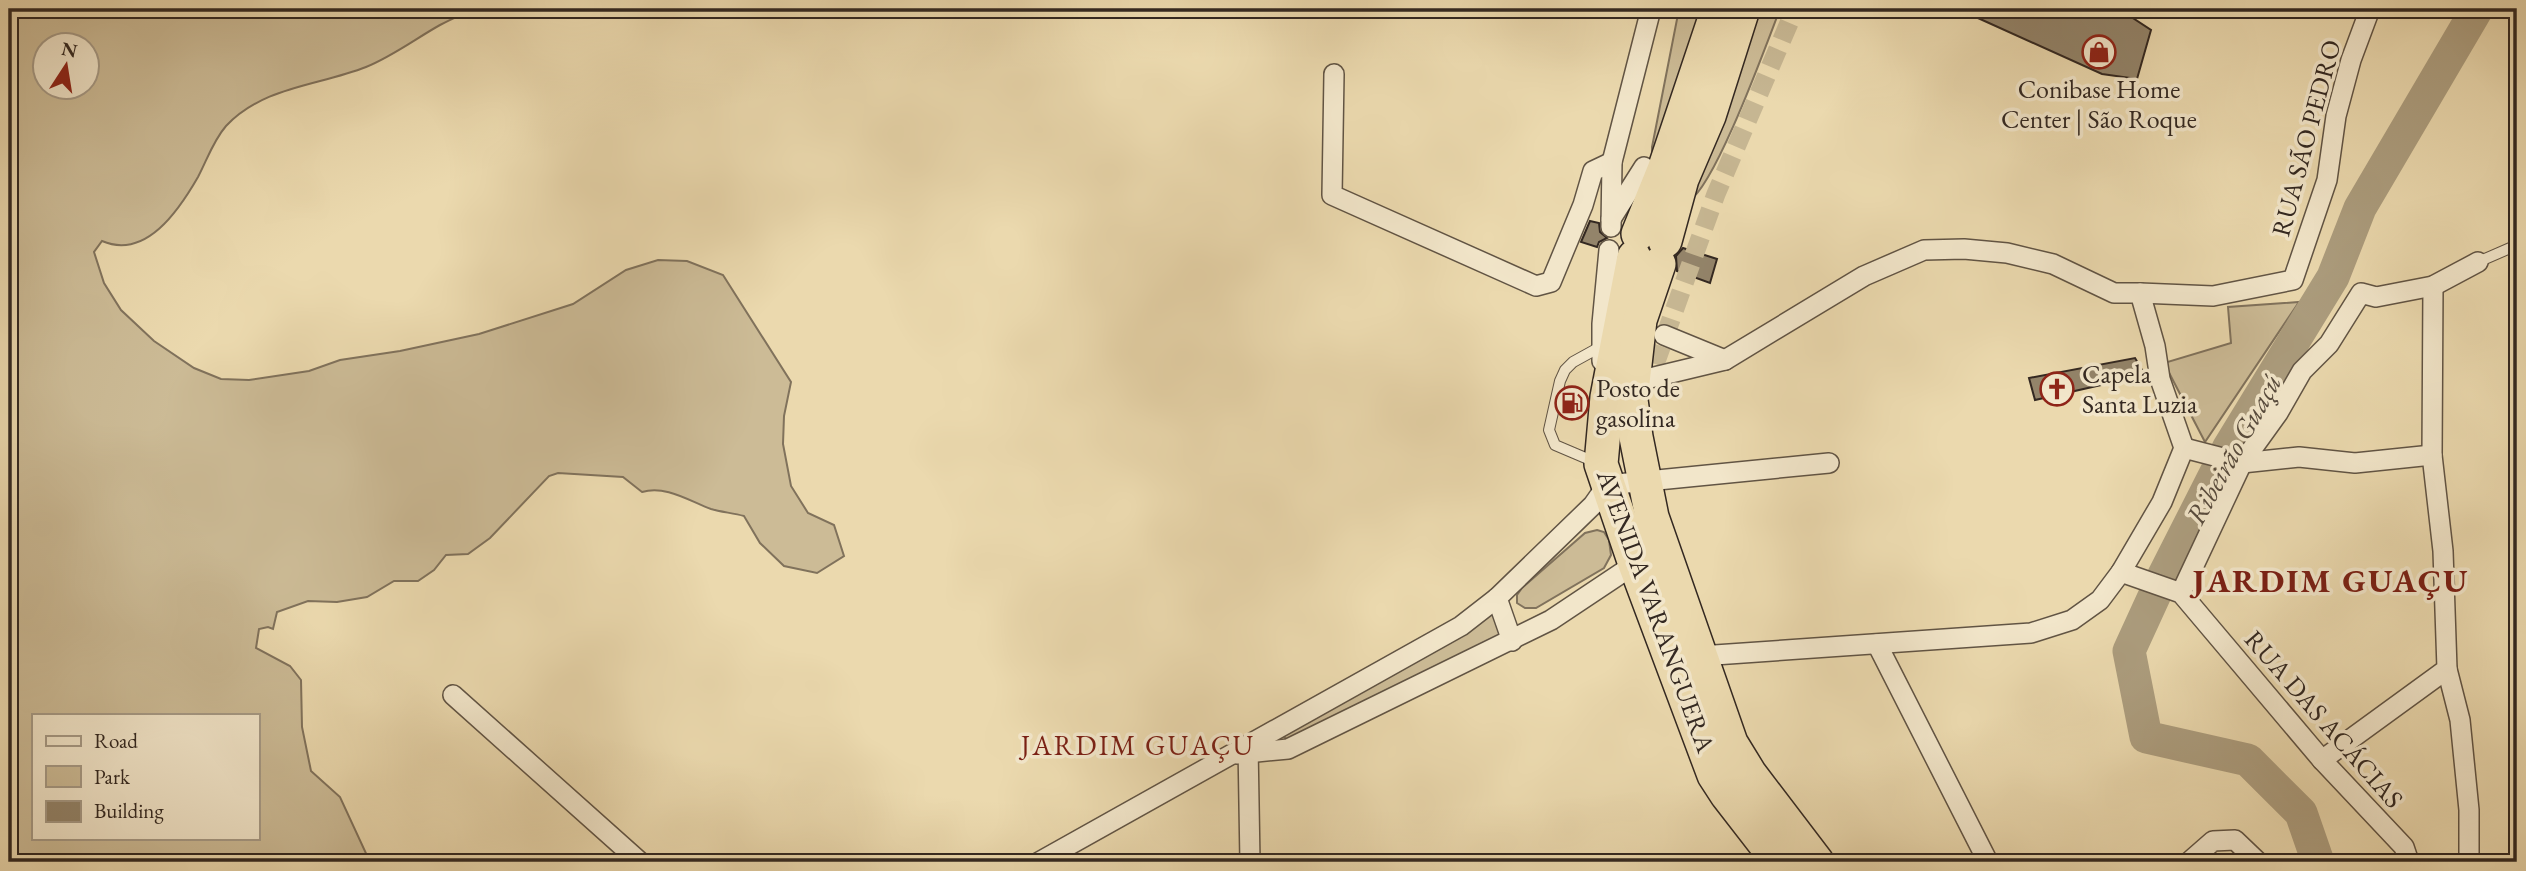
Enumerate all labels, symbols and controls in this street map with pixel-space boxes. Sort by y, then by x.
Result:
north arrow [32,32,102,102]
shop icon: Conibase Home Center | São Roque [2080,33,2118,71]
text: N [59,36,80,64]
street label: RUA SÃO PEDRO [2263,36,2349,240]
place label: Conibase Home Center | São Roque [2001,72,2197,136]
place label: Capela Santa Luzia [2082,357,2198,421]
water label: Ribeirão Guaçú [2177,367,2289,531]
church icon: Capela Santa Luzia [2038,370,2076,408]
place label: Posto de gasolina [1596,371,1680,435]
fuel station icon: Posto de gasolina [1553,384,1591,422]
street label: AVENIDA VARANGUERA [1589,464,1723,758]
district label: JARDIM GUAÇU [2189,559,2470,602]
street label: RUA DAS ACÁCIAS [2237,623,2411,815]
legend [32,714,259,840]
text: Road [94,727,138,754]
district label: JARDIM GUAÇU [1019,727,1255,763]
text: Park [94,763,131,790]
text: Building [94,797,164,824]

